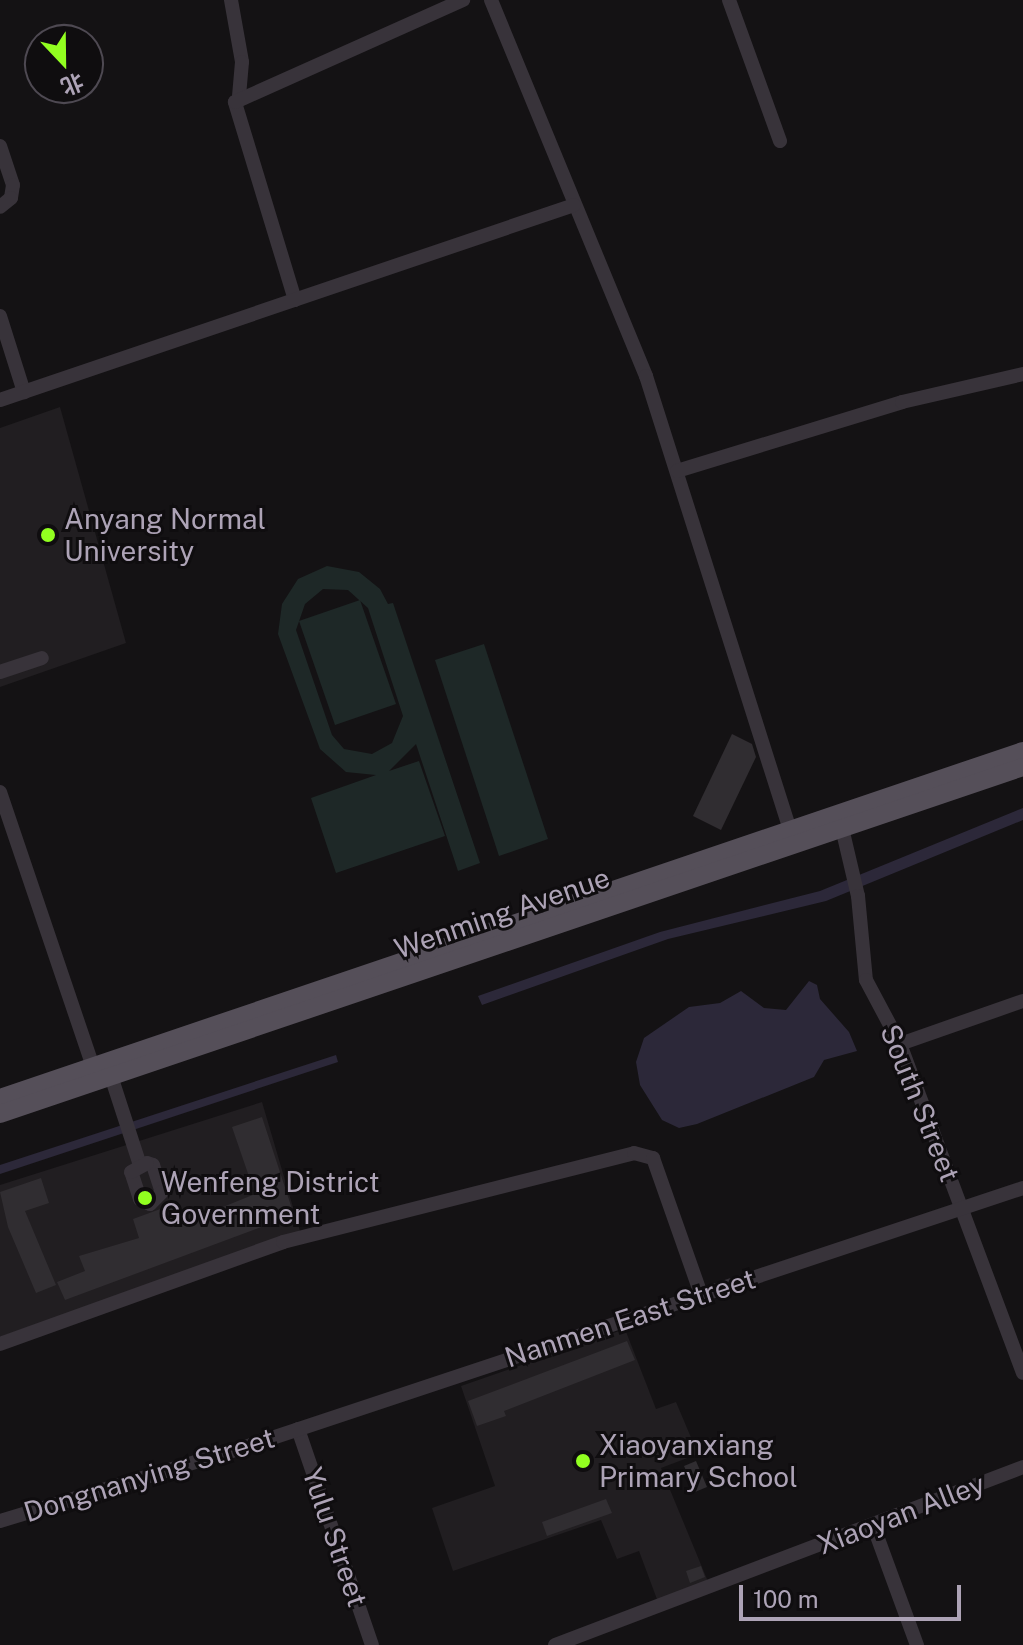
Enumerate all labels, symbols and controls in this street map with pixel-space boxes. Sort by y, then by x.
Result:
north arrow [24,24,104,104]
text: 北 [57,68,87,101]
place label: Anyang Normal University [64,502,266,568]
marker: Anyang Normal University [39,526,57,544]
street label: Wenming Avenue [390,860,614,966]
street label: South Street [873,1020,967,1186]
place label: Wenfeng District Government [161,1165,380,1231]
marker: Wenfeng District Government [136,1189,154,1207]
street label: Nanmen East Street [500,1262,760,1374]
street label: Dongnanying Street [20,1421,278,1529]
place label: Xiaoyanxiang Primary School [599,1428,798,1494]
marker: Xiaoyanxiang Primary School [574,1452,592,1470]
street label: Yulu Street [296,1463,374,1611]
street label: Xiaoyan Alley [812,1467,990,1561]
scale bar [743,1569,965,1619]
text: 100 m [753,1585,819,1613]

